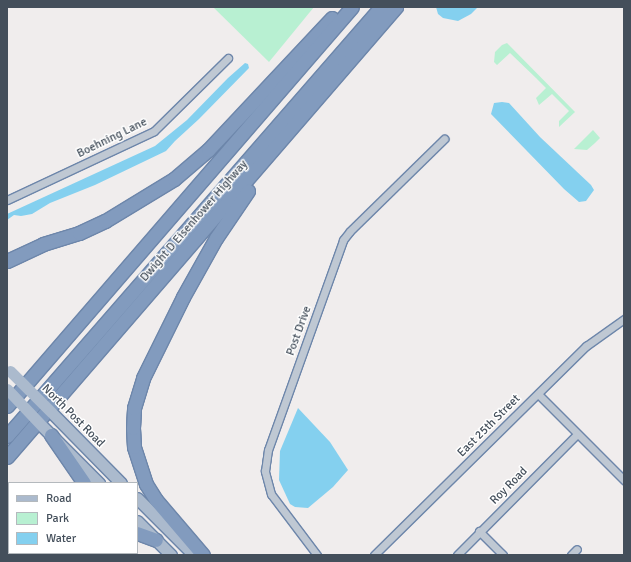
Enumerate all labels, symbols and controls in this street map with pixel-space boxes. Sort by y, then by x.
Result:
street label: Boehning Lane [75,115,149,161]
street label: Dwight D Eisenhower Highway [137,157,251,285]
street label: Post Drive [283,304,315,358]
street label: North Post Road [39,382,107,450]
street label: East 25th Street [455,392,523,460]
street label: Roy Road [487,464,531,508]
legend [8,482,138,554]
text: Road [46,491,72,506]
text: Park [46,511,69,526]
text: Water [46,531,76,546]

